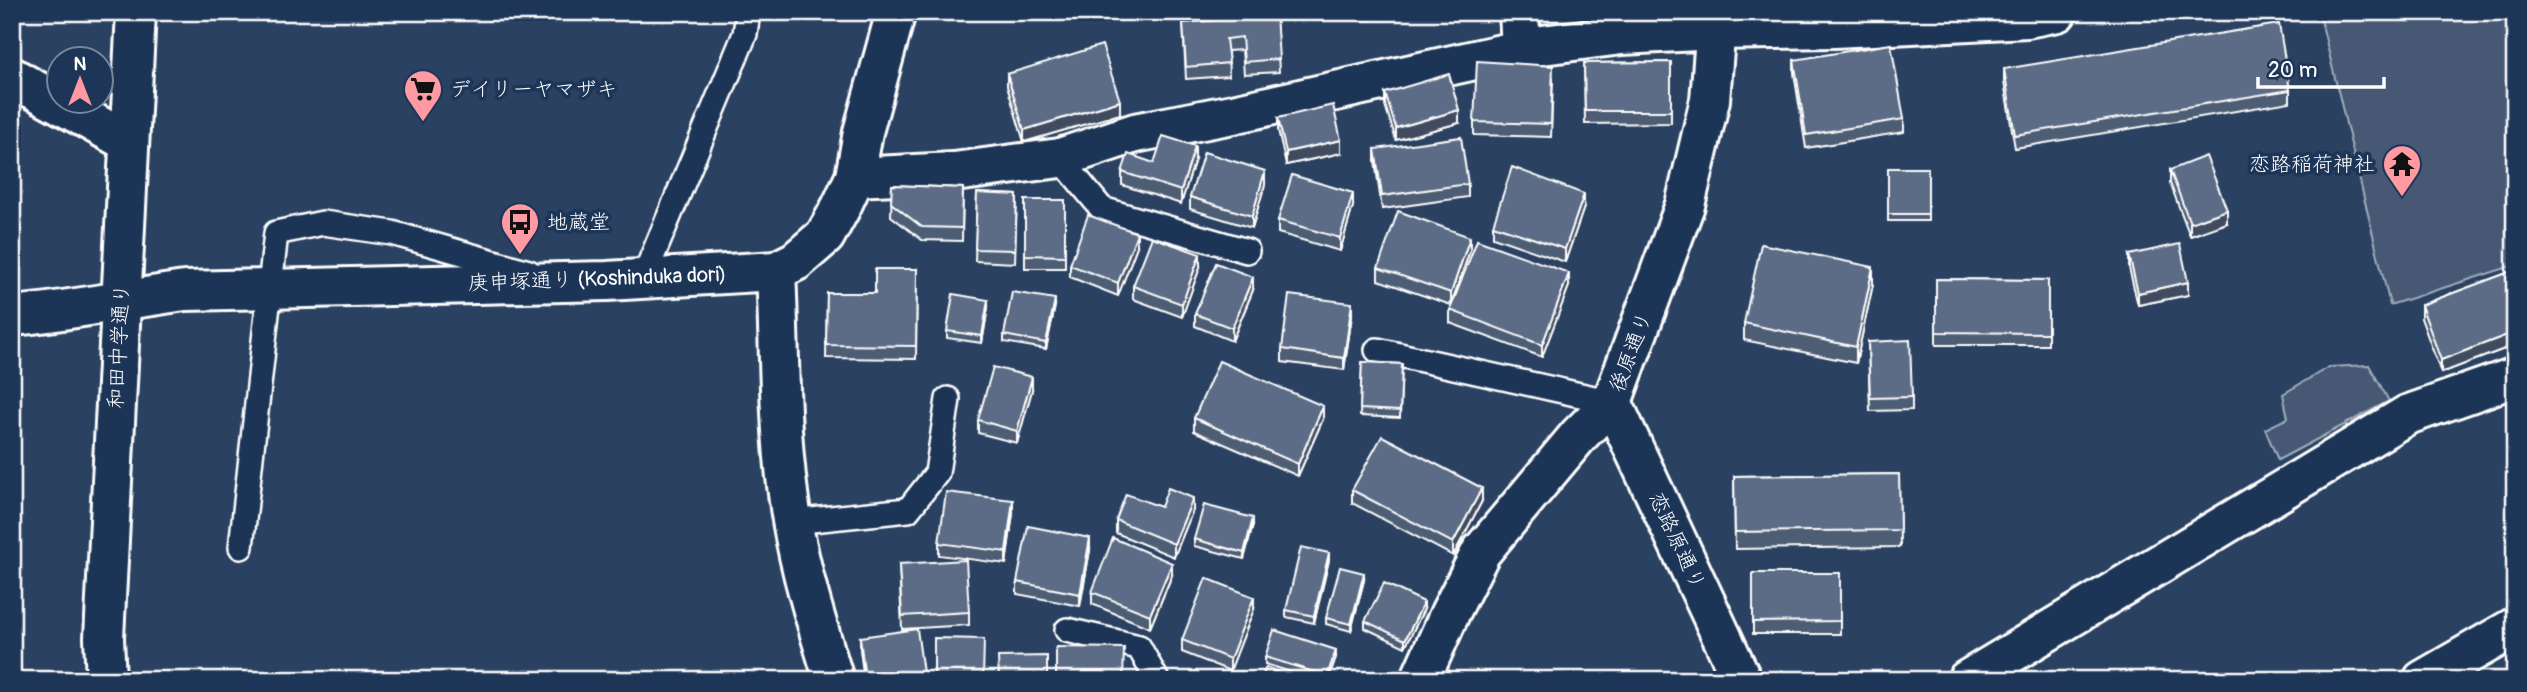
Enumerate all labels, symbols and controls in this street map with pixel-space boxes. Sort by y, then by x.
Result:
north arrow [46,46,116,116]
scale bar [2258,46,2384,90]
text: N [74,52,87,76]
text: 20 m [2268,57,2317,84]
supermarket icon: デイリーヤマザキ [402,68,444,123]
place label: デイリーヤマザキ [450,76,617,103]
temple icon: 恋路稲荷神社 [2381,143,2423,198]
place label: 恋路稲荷神社 [2249,151,2375,178]
bus stop icon: 地蔵堂 [499,201,541,256]
place label: 地蔵堂 [547,209,610,236]
street label: 庚申塚通り (Koshinduka dori) [467,261,727,297]
street label: 和田中学通り [102,282,136,410]
street label: 後原通り [1603,308,1659,396]
street label: 恋路原通り [1643,488,1711,594]

